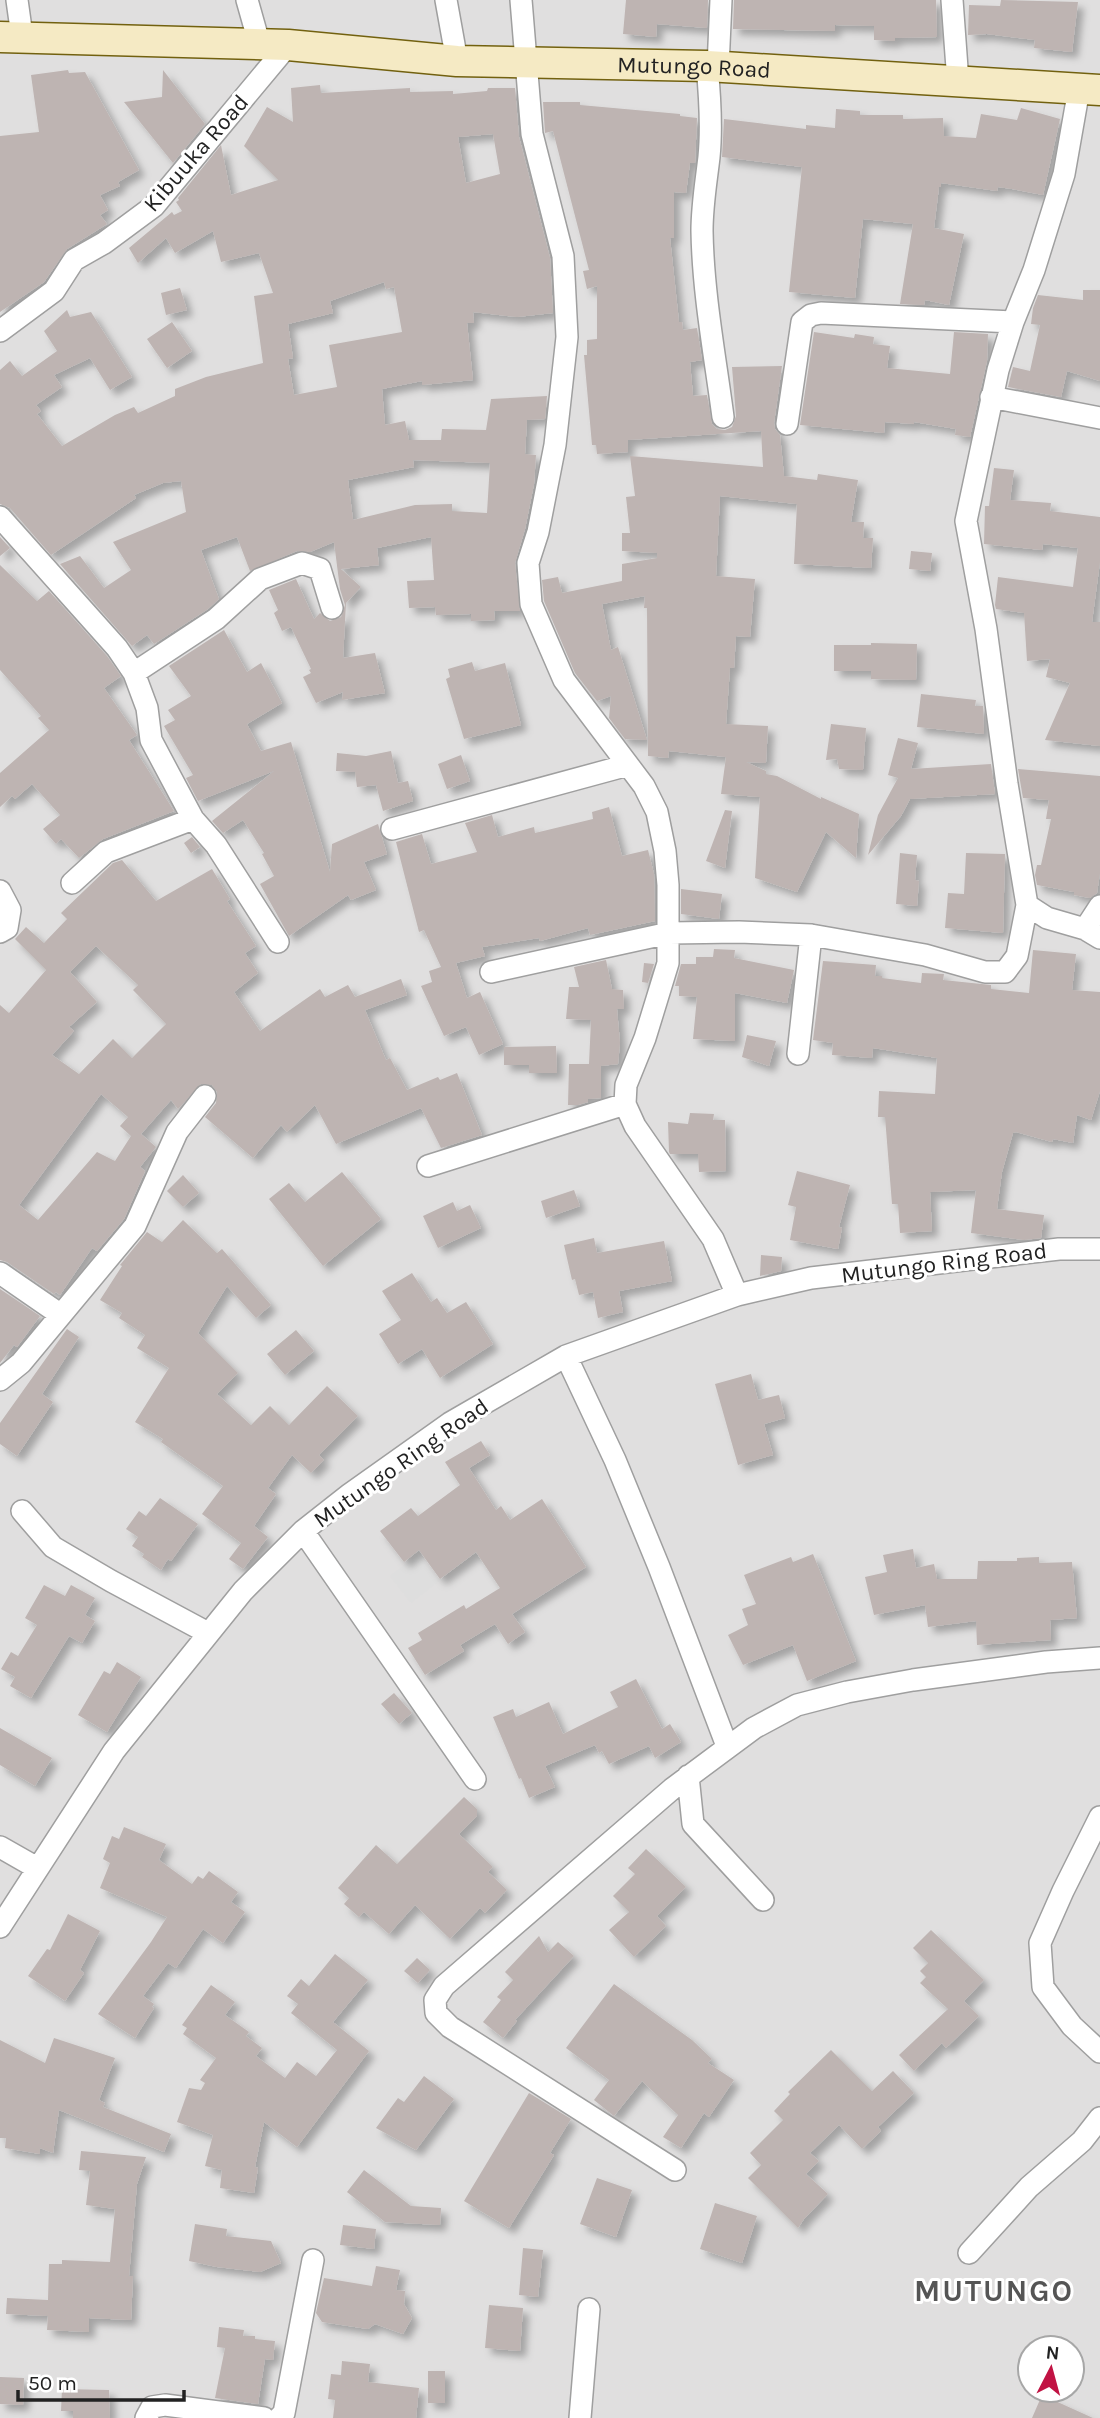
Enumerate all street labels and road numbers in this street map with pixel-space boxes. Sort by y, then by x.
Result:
street label: Mutungo Road [617,51,772,83]
street label: Kibuuka Road [138,89,254,217]
street label: Mutungo Ring Road [840,1237,1048,1289]
street label: Mutungo Ring Road [308,1393,494,1533]

